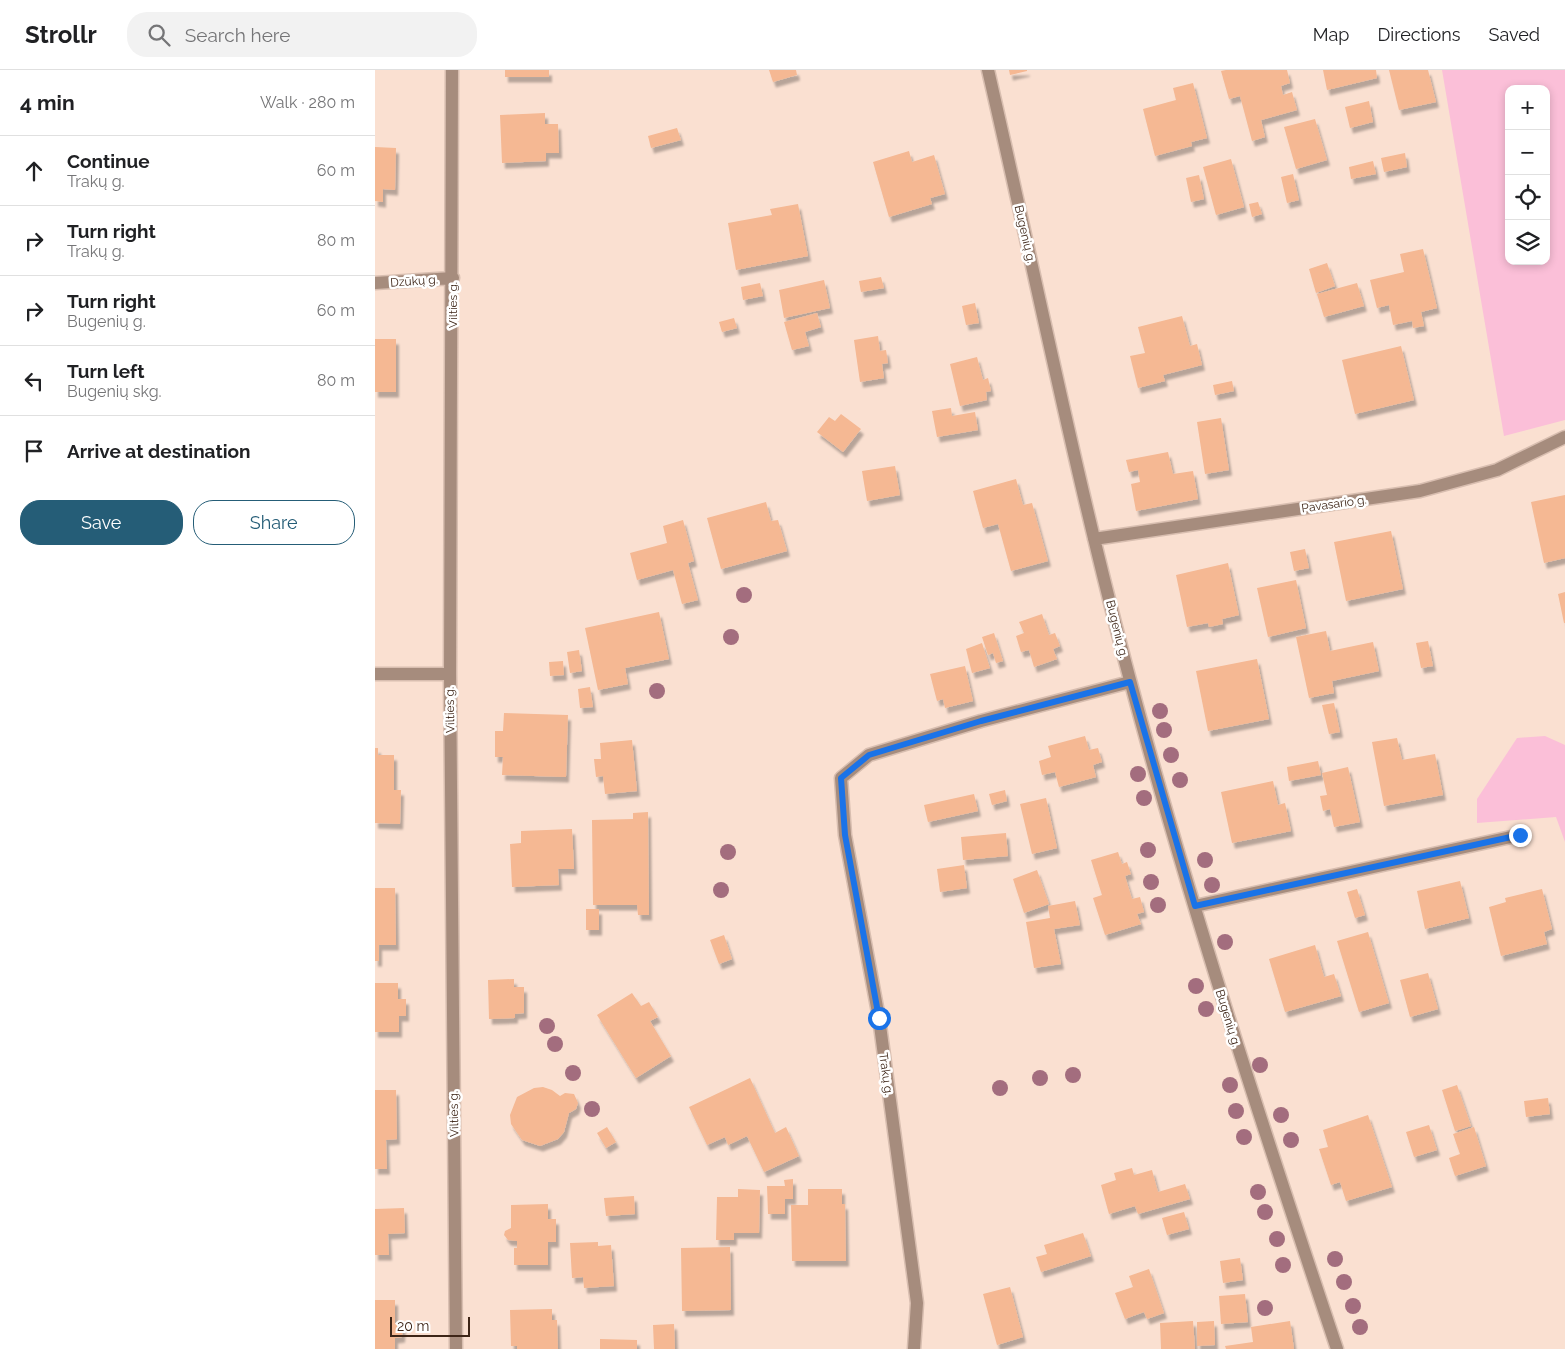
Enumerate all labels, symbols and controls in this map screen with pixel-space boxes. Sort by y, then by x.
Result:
search box [127,12,477,57]
text: Strollr [25,20,97,49]
icon: search [145,21,173,49]
text: Search here [185,24,290,46]
text: Map [1313,24,1349,45]
text: Directions [1377,24,1461,45]
text: Saved [1489,24,1540,45]
map controls [1505,85,1550,265]
button: + [1505,85,1550,130]
text: 4 min [20,90,75,115]
text: Walk · 280 m [260,93,355,112]
button: − [1505,130,1550,175]
text: Continue [67,150,150,172]
icon: ahead [20,157,48,185]
text: 60 m [317,161,355,180]
text: Trakų g. [67,172,125,191]
button: locate [1505,175,1550,220]
street label: Bugenių g. [1012,204,1038,264]
text: Turn right [67,220,156,242]
button: layers [1505,220,1550,265]
icon: right [20,227,48,255]
text: 80 m [317,231,355,250]
text: Trakų g. [67,242,125,261]
street label: Dzūkų g. [390,272,438,290]
street label: Vilties g. [446,282,460,328]
text: Turn right [67,290,156,312]
icon: right [20,297,48,325]
text: 60 m [317,301,355,320]
text: Bugenių g. [67,312,146,331]
text: Turn left [67,360,144,382]
icon: left [20,367,48,395]
text: 80 m [317,371,355,390]
text: Bugenių skg. [67,382,162,401]
icon: arrive [20,437,48,465]
text: Arrive at destination [67,440,251,462]
street label: Pavasario g. [1301,493,1367,515]
button: Save [20,500,183,545]
button: Share [193,500,355,545]
street label: Bugenių g. [1103,599,1131,659]
street label: Vilties g. [443,687,457,733]
route end [1509,824,1532,847]
street label: Bugenių g. [1213,988,1243,1048]
route start [868,1007,891,1030]
street label: Trakų g. [876,1052,896,1096]
street label: Vilties g. [447,1091,461,1137]
scale bar [390,1314,470,1337]
text: 20 m [397,1318,429,1334]

